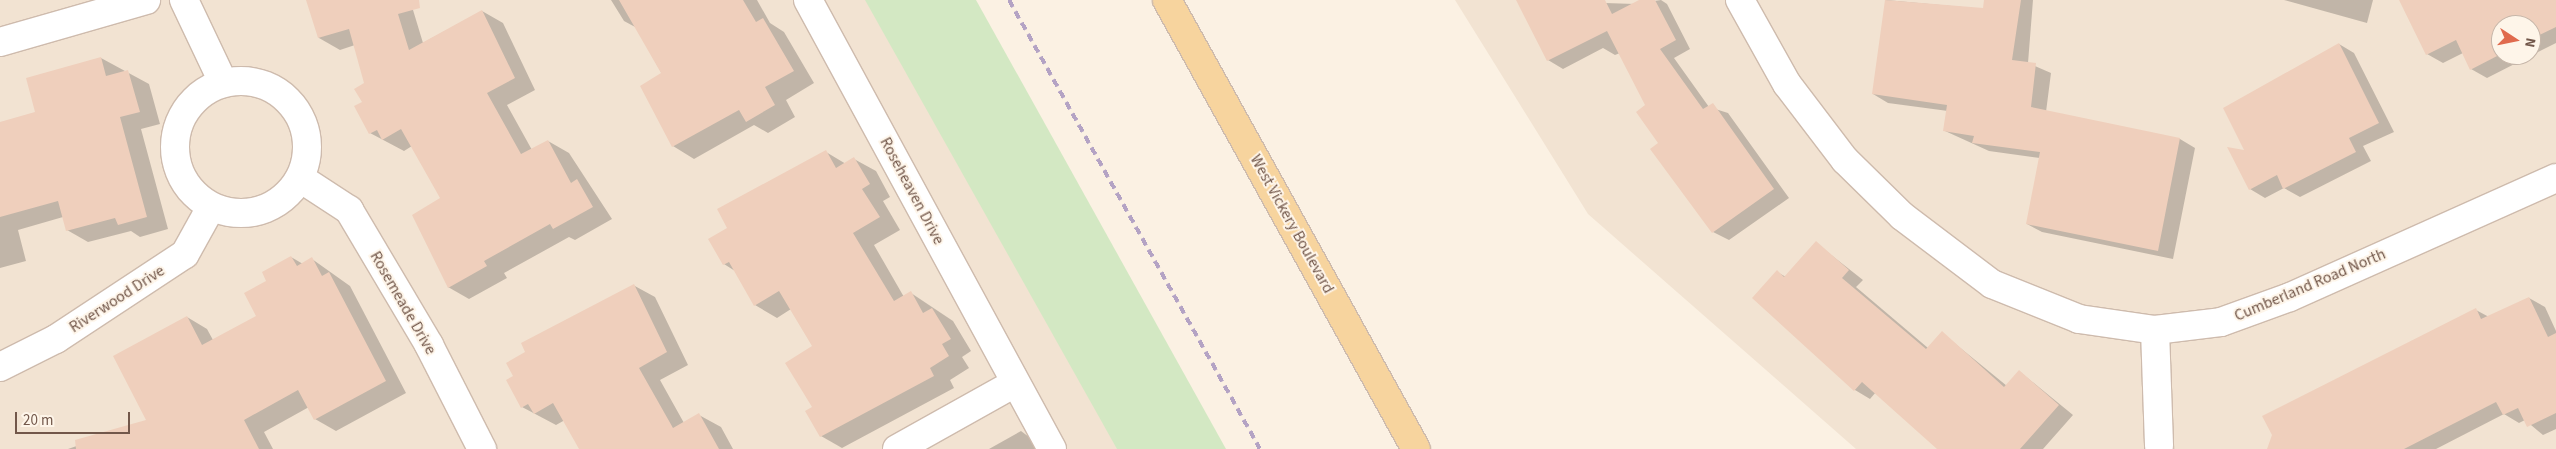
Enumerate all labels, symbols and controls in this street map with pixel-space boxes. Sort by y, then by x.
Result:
north arrow [2491,15,2541,65]
text: N [2519,36,2540,49]
street label: Roseheaven Drive [876,134,948,248]
street label: West Vickery Boulevard [1246,151,1338,297]
street label: Cumberland Road North [2231,244,2389,326]
street label: Rosemeade Drive [366,248,440,358]
street label: Riverwood Drive [66,261,168,337]
scale bar [18,402,132,434]
text: 20 m [23,410,53,431]

